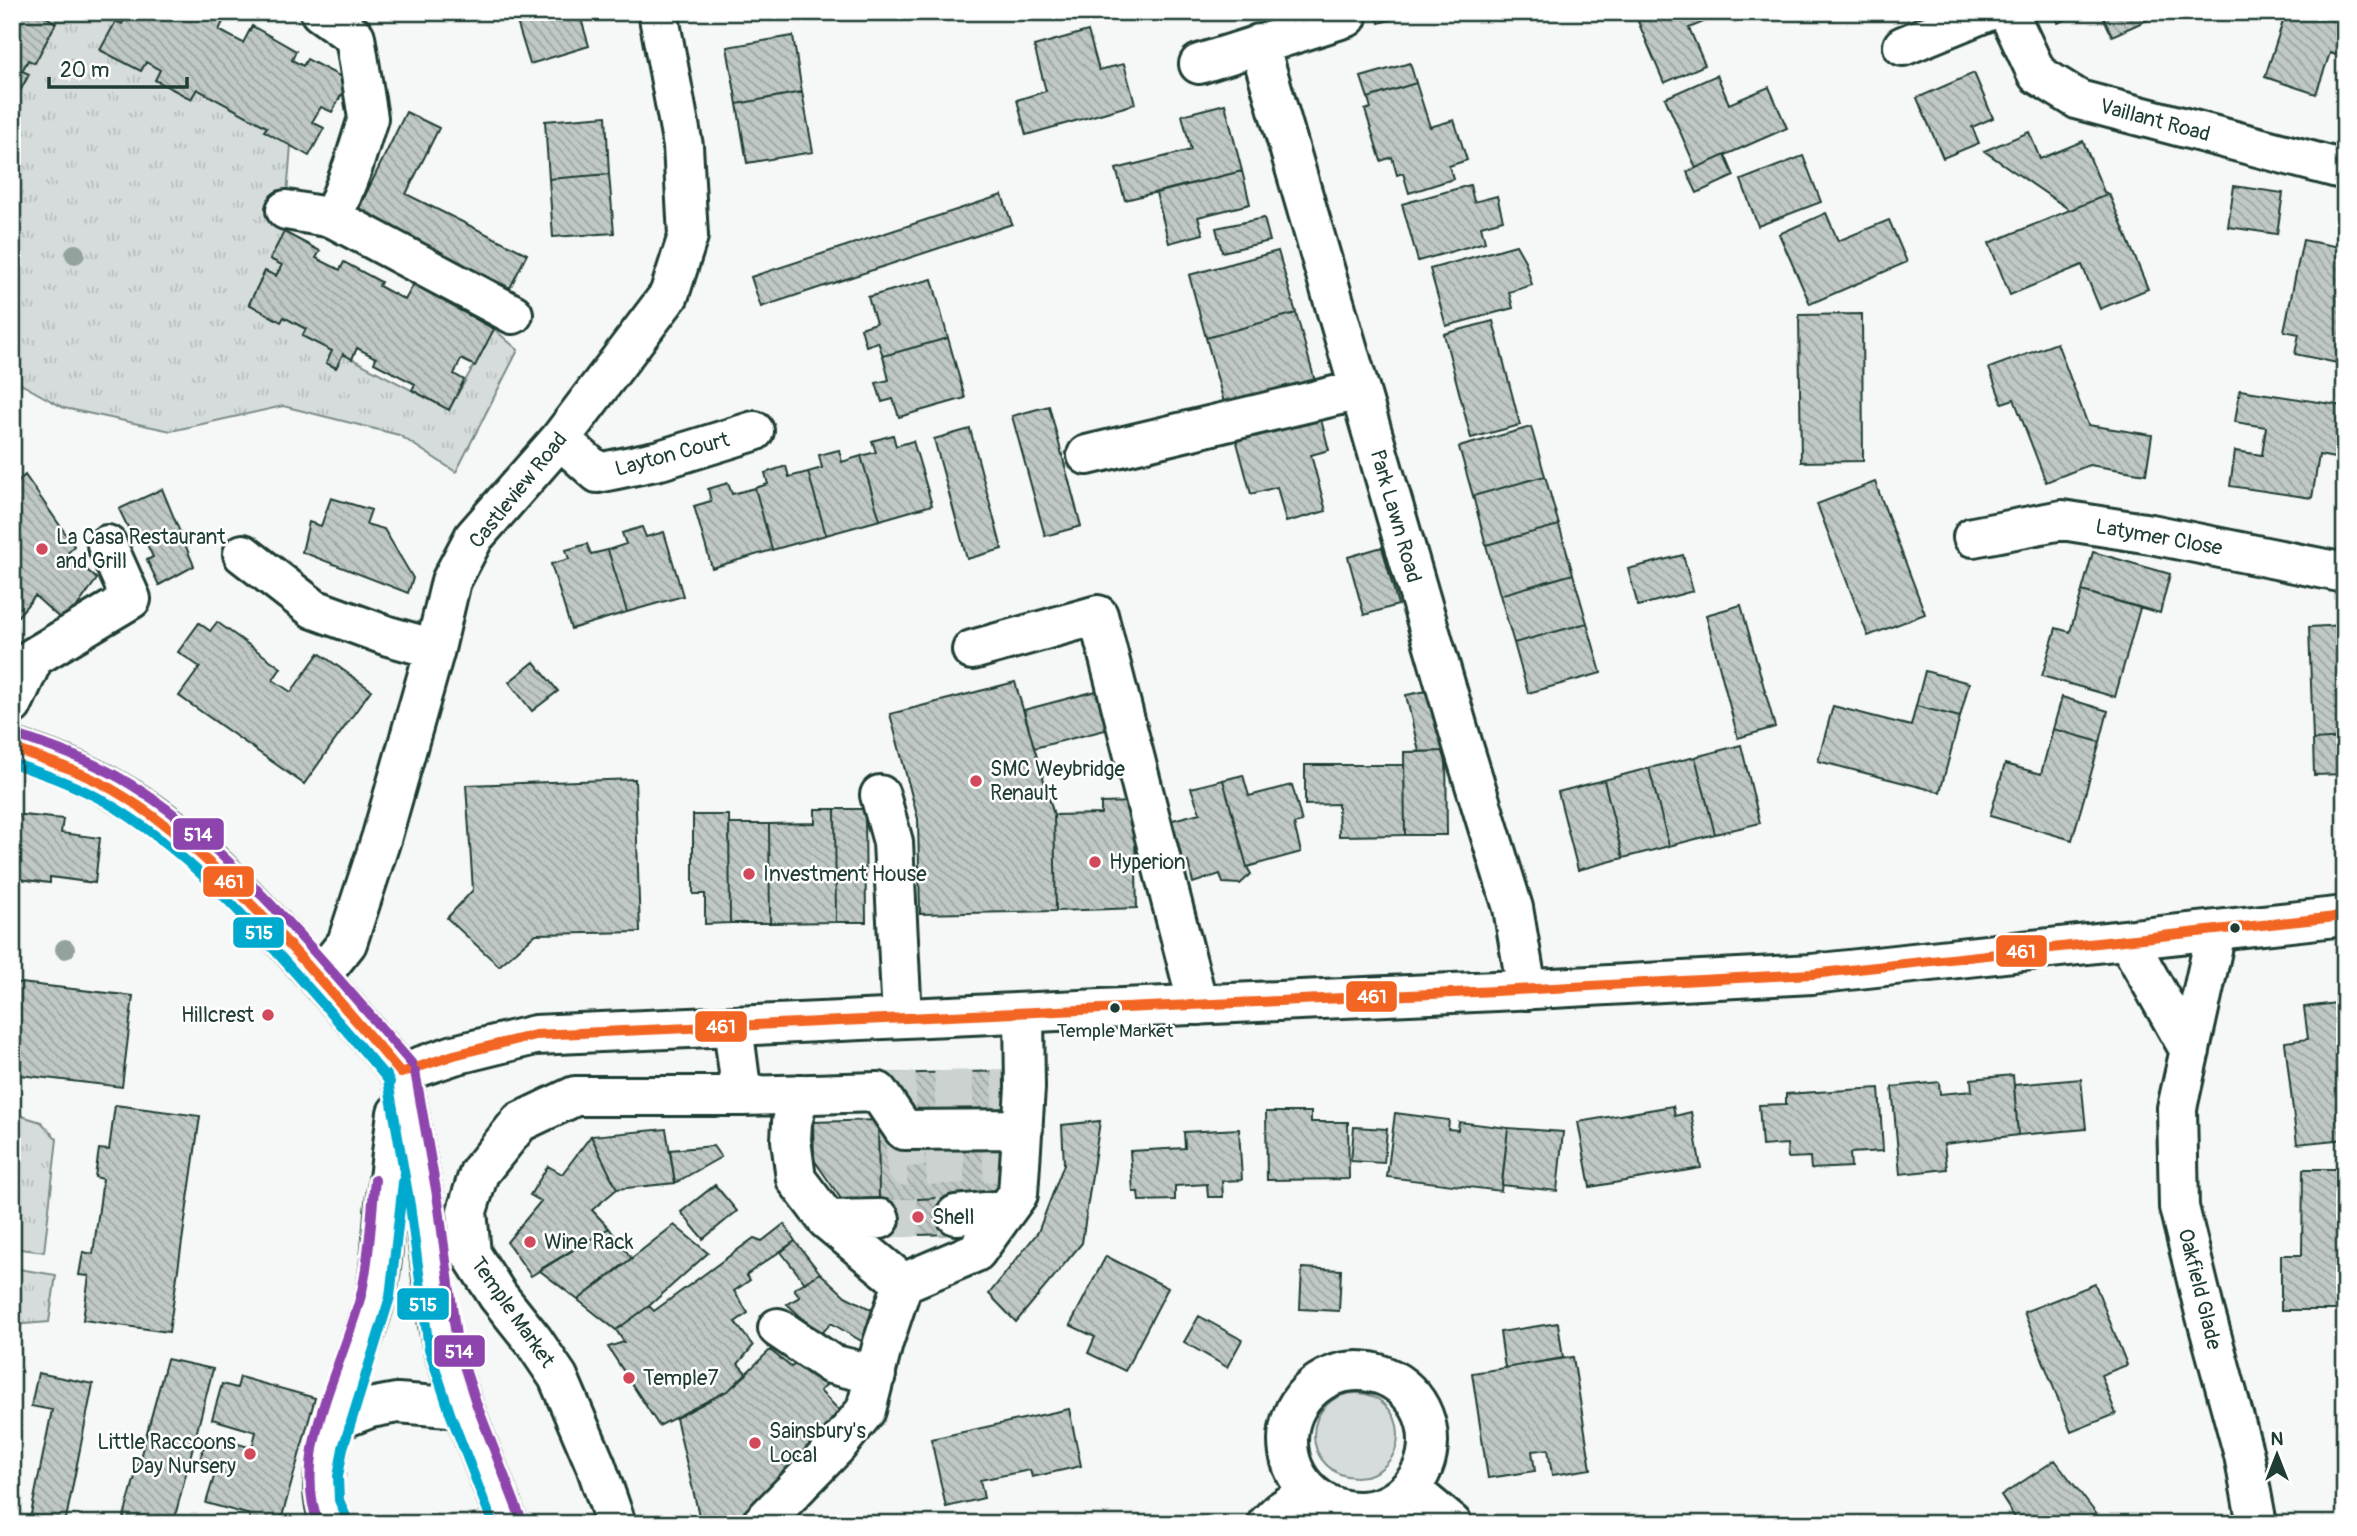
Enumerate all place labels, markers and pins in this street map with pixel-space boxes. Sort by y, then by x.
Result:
place label: La Casa Restaurant and Grill [56,524,226,575]
marker: La Casa Restaurant and Grill [34,541,50,557]
place label: SMC Weybridge Renault [990,756,1125,807]
marker: SMC Weybridge Renault [968,773,984,789]
place label: Hyperion [1109,849,1186,876]
marker: Hyperion [1087,854,1103,870]
place label: Investment House [763,861,927,888]
marker: Investment House [741,866,757,882]
unlabelled marker [2228,921,2242,935]
marker: Temple Market [1108,1001,1122,1015]
place label: Hillcrest [181,1002,255,1029]
marker: Hillcrest [260,1007,276,1023]
place label: Temple Market [1057,1019,1174,1043]
place label: Shell [932,1204,974,1231]
marker: Shell [910,1209,926,1225]
place label: Wine Rack [544,1229,634,1256]
marker: Wine Rack [522,1234,538,1250]
place label: Temple7 [643,1365,719,1392]
marker: Temple7 [621,1370,637,1386]
place label: Sainsbury's Local [769,1418,866,1469]
place label: Little Raccoons Day Nursery [97,1429,237,1480]
marker: Sainsbury's Local [747,1435,763,1451]
marker: Little Raccoons Day Nursery [242,1446,258,1462]

